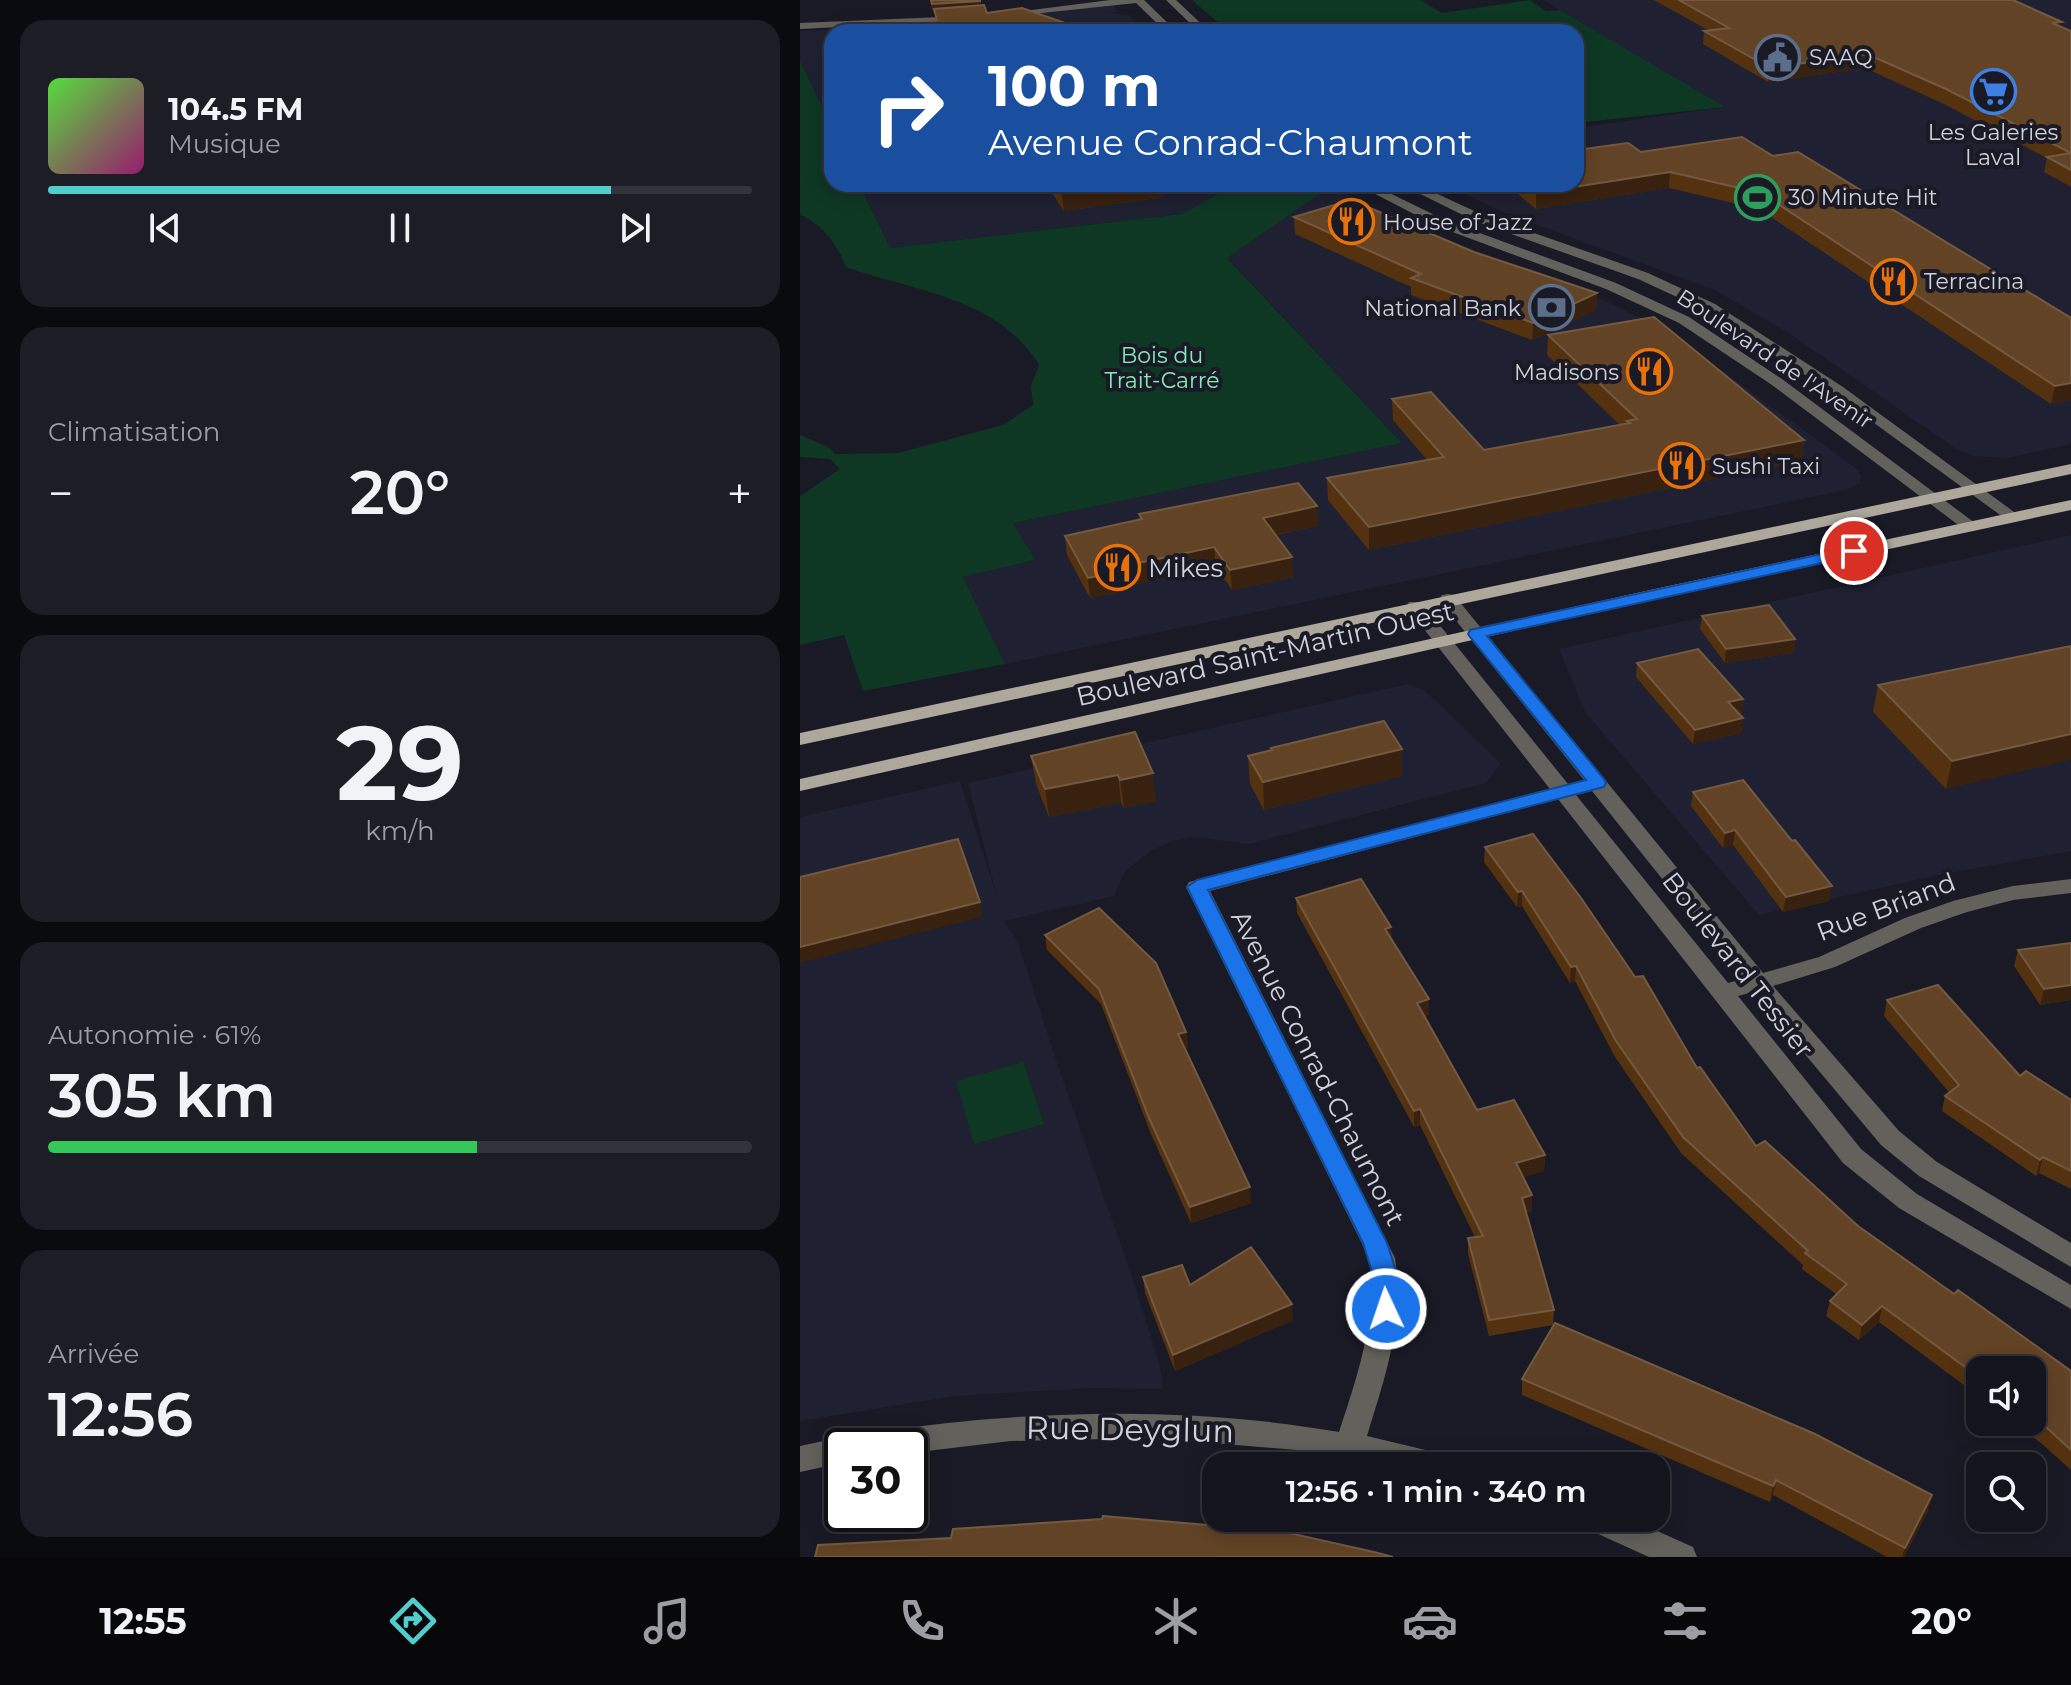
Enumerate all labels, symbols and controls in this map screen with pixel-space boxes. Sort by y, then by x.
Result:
public building icon: SAAQ [1754,33,1802,81]
place label: SAAQ [1809,44,1873,71]
text: 100 m [988,52,1161,120]
icon: right [856,56,960,160]
supermarket icon: Les Galeries Laval [1969,67,2017,115]
text: 104.5 FM [168,91,303,128]
place label: Les Galeries Laval [1928,119,2058,171]
text: Avenue Conrad-Chaumont [988,120,1473,164]
text: Musique [168,128,281,160]
sports icon: 30 Minute Hit [1733,173,1781,221]
place label: 30 Minute Hit [1788,184,1938,211]
restaurant icon: House of Jazz [1328,198,1376,246]
icon: previous [143,206,187,250]
icon: pause [378,206,422,250]
icon: next [613,206,657,250]
place label: House of Jazz [1383,209,1533,236]
restaurant icon: Terracina [1869,257,1917,305]
place label: Terracina [1924,268,2024,295]
street label: Boulevard de l'Avenir [1672,283,1878,435]
bank icon: National Bank [1528,284,1576,332]
place label: National Bank [1364,295,1522,322]
park label: Bois du Trait-Carré [1104,342,1220,394]
restaurant icon: Madisons [1626,348,1674,396]
place label: Madisons [1514,359,1619,386]
text: Climatisation [48,416,220,448]
restaurant icon: Sushi Taxi [1657,442,1705,490]
place label: Sushi Taxi [1712,453,1820,480]
text: 20° [350,456,450,529]
text: − [48,466,73,520]
text: + [727,466,752,520]
pin [1820,517,1888,585]
icon: arrive [1832,529,1876,573]
restaurant icon: Mikes [1093,544,1141,592]
place label: Mikes [1148,552,1223,584]
street label: Boulevard Saint-Martin Ouest [1073,595,1457,713]
text: 29 [336,699,464,826]
text: km/h [365,815,435,847]
street label: Boulevard Tessier [1656,866,1820,1064]
street label: Rue Briand [1812,866,1960,948]
street label: Avenue Conrad-Chaumont [1224,905,1412,1231]
text: Autonomie · 61% [48,1019,261,1051]
text: 305 km [48,1059,276,1132]
position arrow [1344,1267,1428,1351]
text: Arrivée [48,1338,139,1370]
map controls [1966,1356,2046,1532]
button: sound [1966,1356,2046,1436]
text: 12:56 [48,1378,193,1451]
street label: Rue Deyglun [1025,1408,1235,1450]
speed limit sign: 30 [824,1428,928,1532]
button: search [1966,1452,2046,1532]
text: 12:56 · 1 min · 340 m [1285,1473,1587,1510]
icon: directions [385,1593,441,1649]
icon: music [639,1593,695,1649]
icon: phone [894,1593,950,1649]
icon: climate [1148,1593,1204,1649]
icon: car [1402,1593,1458,1649]
icon: filters [1657,1593,1713,1649]
text: 12:55 [99,1599,187,1643]
text: 20° [1911,1599,1972,1643]

